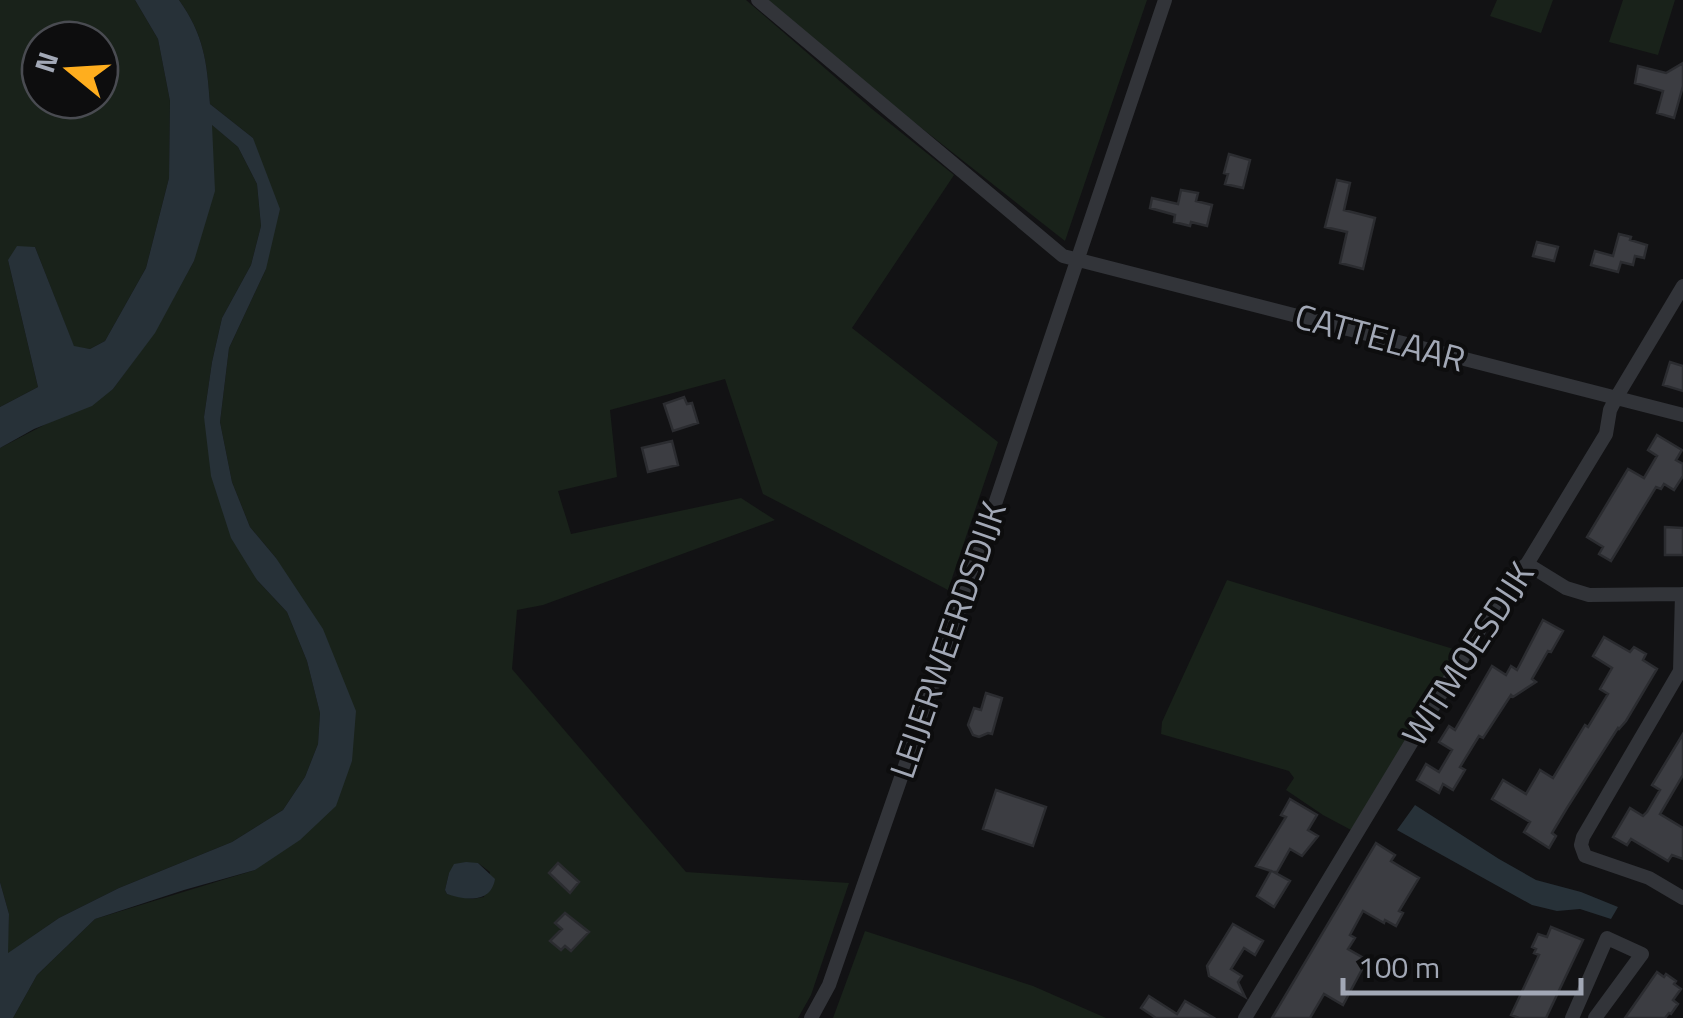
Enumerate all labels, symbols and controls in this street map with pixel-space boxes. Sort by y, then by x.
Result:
north arrow [20,20,120,120]
text: N [22,46,69,78]
street label: CATTELAAR [1289,288,1472,386]
street label: LEIJERWEERDSDIJK [874,494,1020,785]
street label: WITMOESDIJK [1387,551,1547,756]
scale bar [1343,933,1580,995]
text: 100 m [1358,944,1440,990]

